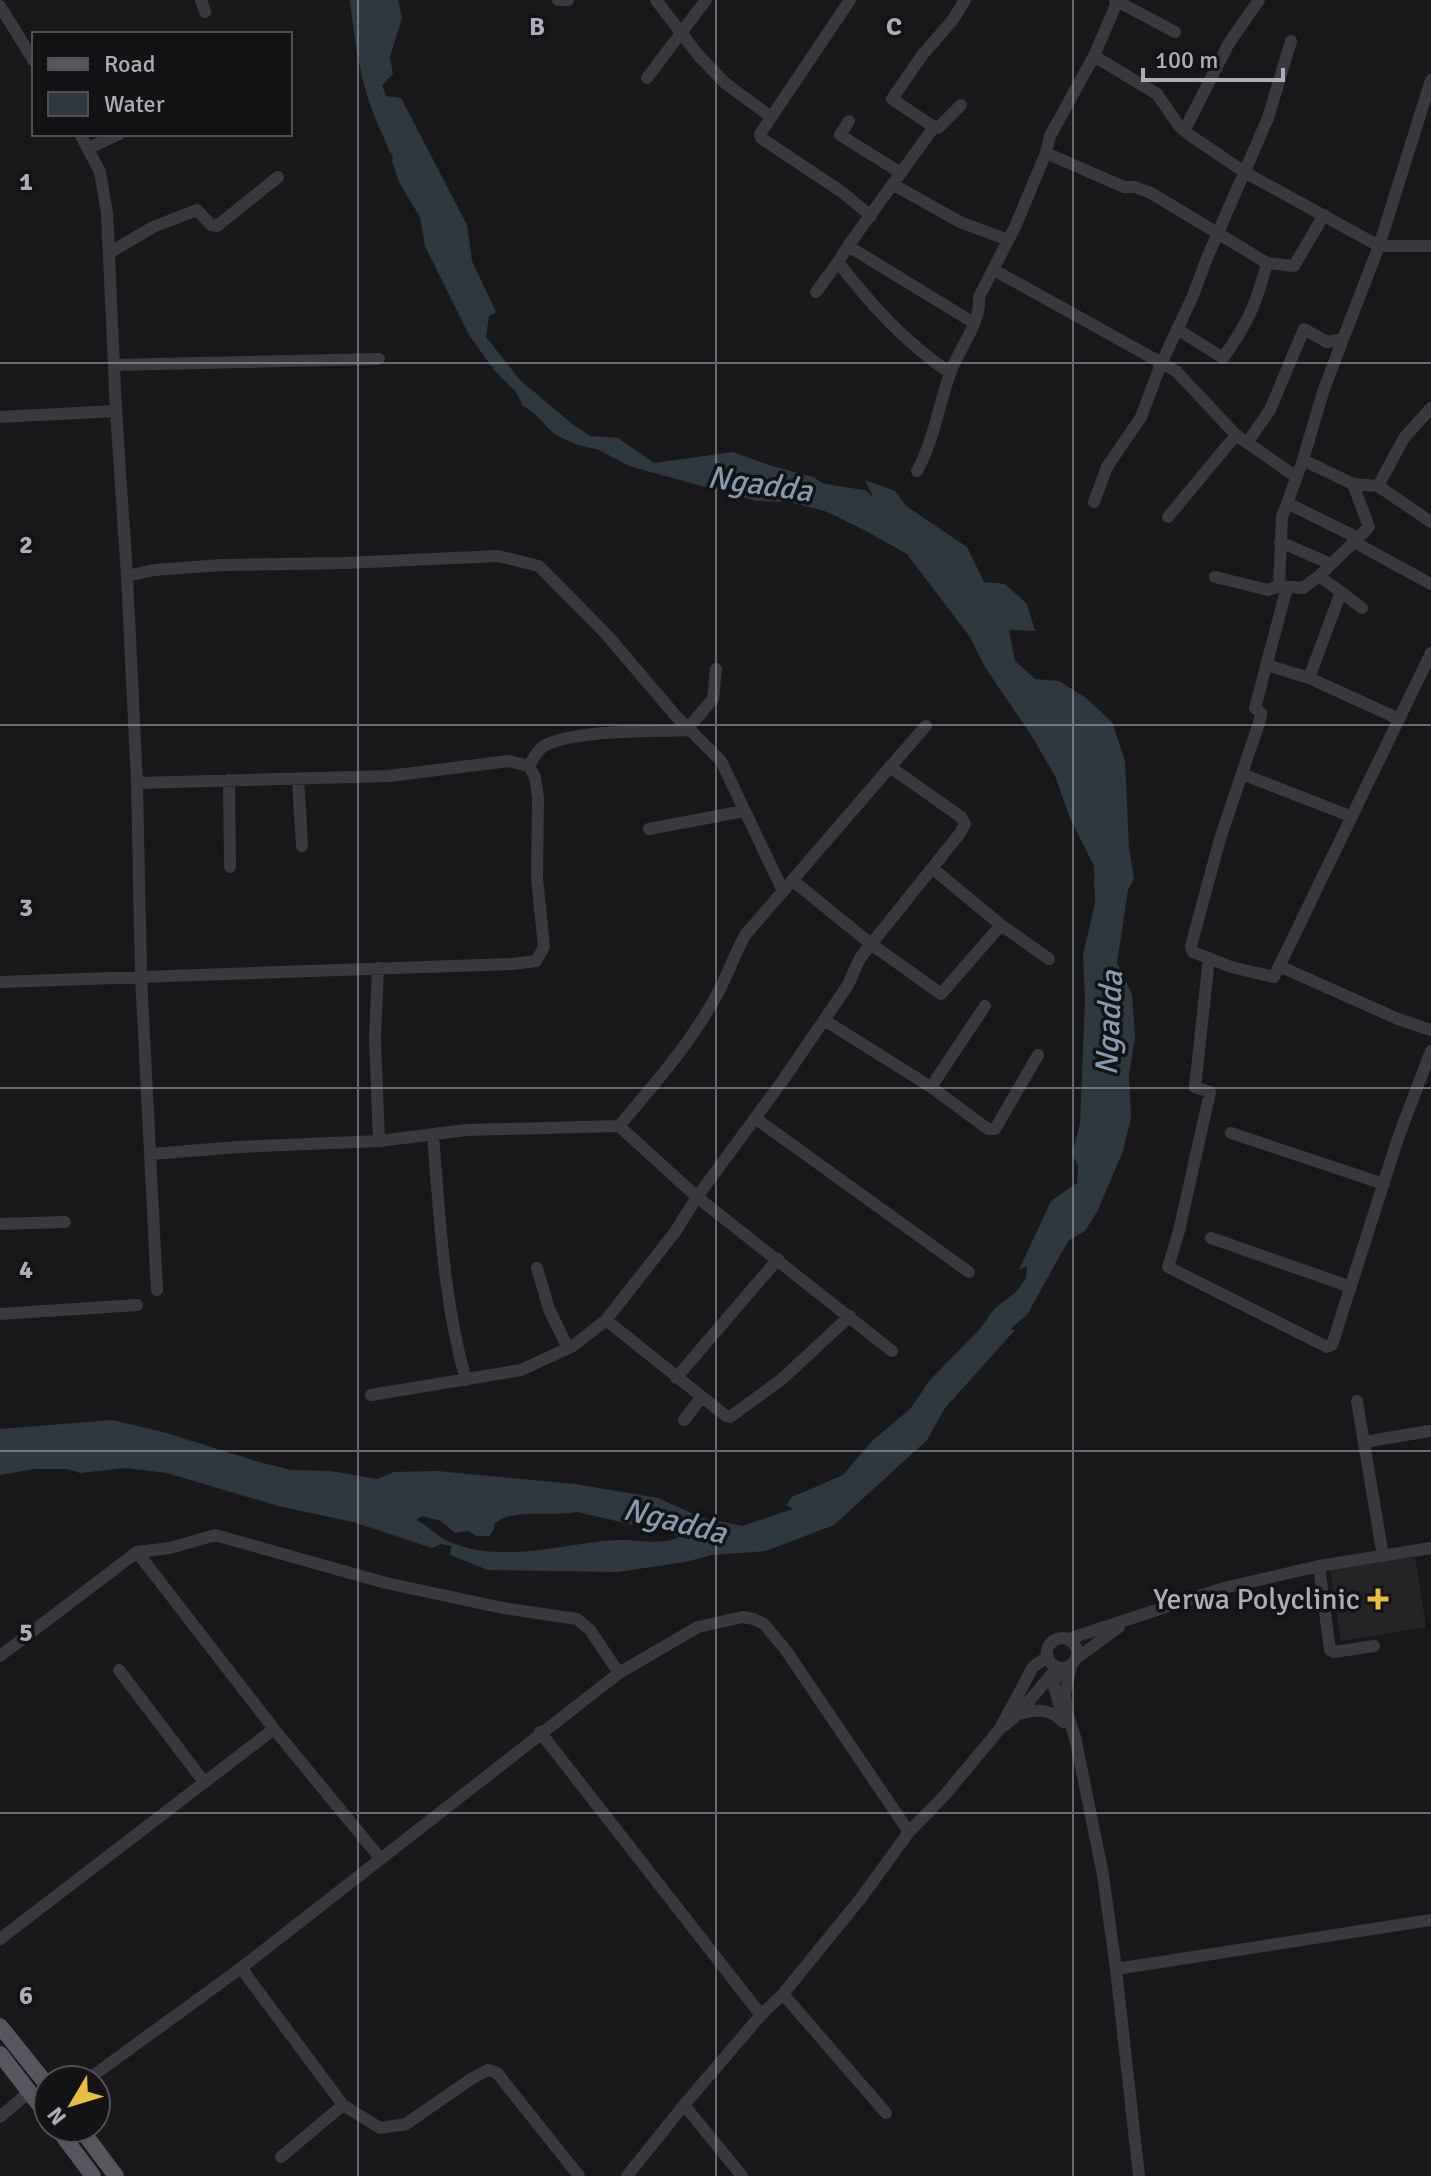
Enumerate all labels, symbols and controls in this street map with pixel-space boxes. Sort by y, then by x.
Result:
text: B [529,11,545,43]
text: C [886,11,902,43]
legend [32,32,292,136]
scale bar [1143,32,1283,82]
text: 100 m [1155,45,1218,75]
text: Road [104,49,155,79]
text: Water [104,89,165,119]
text: 1 [19,166,33,198]
water label: Ngadda [705,457,815,511]
text: 2 [19,529,33,561]
text: 3 [19,892,33,924]
water label: Ngadda [1087,969,1131,1076]
text: 4 [19,1254,33,1286]
water label: Ngadda [619,1489,731,1553]
place label: Yerwa Polyclinic [1153,1581,1360,1618]
marker: Yerwa Polyclinic [1367,1588,1389,1610]
text: 5 [19,1617,33,1649]
text: 6 [19,1980,33,2012]
north arrow [32,2064,112,2144]
text: N [41,2102,72,2130]

